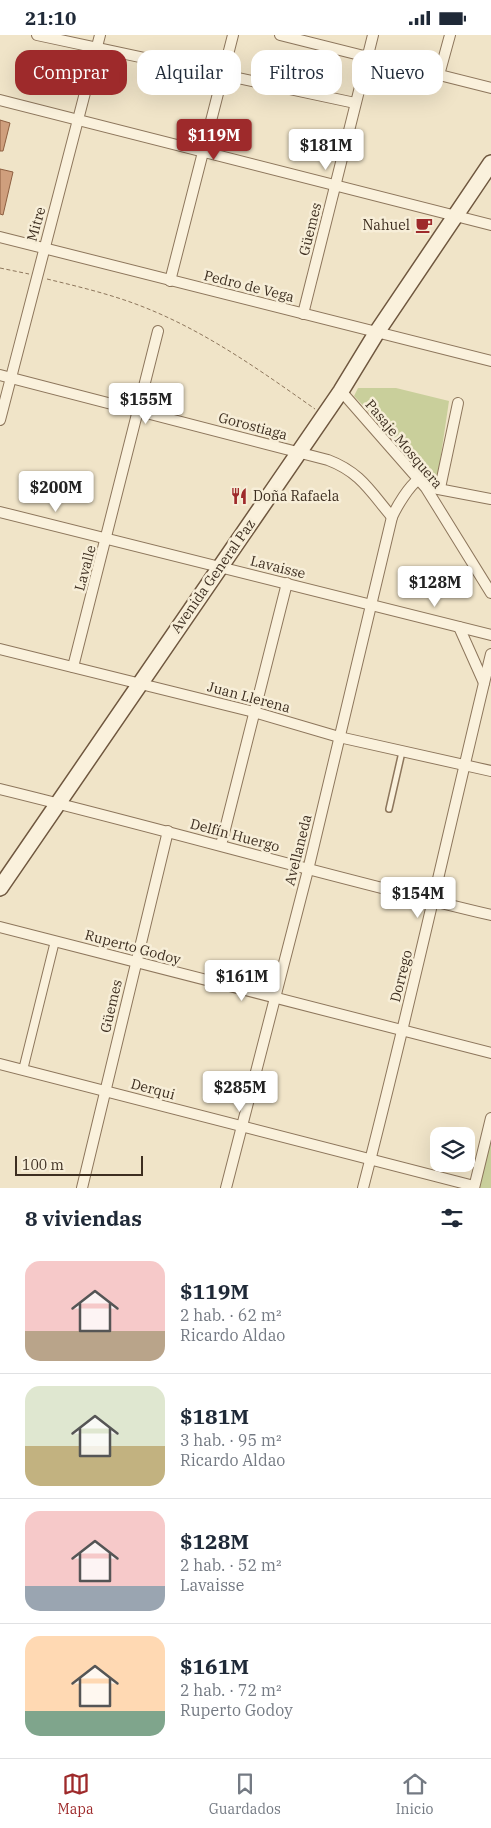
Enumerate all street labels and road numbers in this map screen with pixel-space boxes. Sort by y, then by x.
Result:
street label: Güemes [295,200,325,257]
street label: Mitre [22,205,50,243]
street label: Pedro de Vega [202,266,296,306]
street label: Pasaje Mosquera [361,396,447,493]
street label: Gorostiaga [216,408,290,444]
street label: Avenida General Paz [167,515,259,637]
street label: Lavalle [70,543,100,593]
street label: Lavaisse [249,551,307,583]
street label: Juan Llerena [206,677,293,717]
street label: Avellaneda [280,812,316,888]
street label: Delfín Huergo [188,814,282,856]
street label: Ruperto Godoy [83,926,183,969]
street label: Dorrego [386,948,416,1004]
street label: Güemes [96,978,126,1034]
street label: Derqui [129,1074,177,1104]

